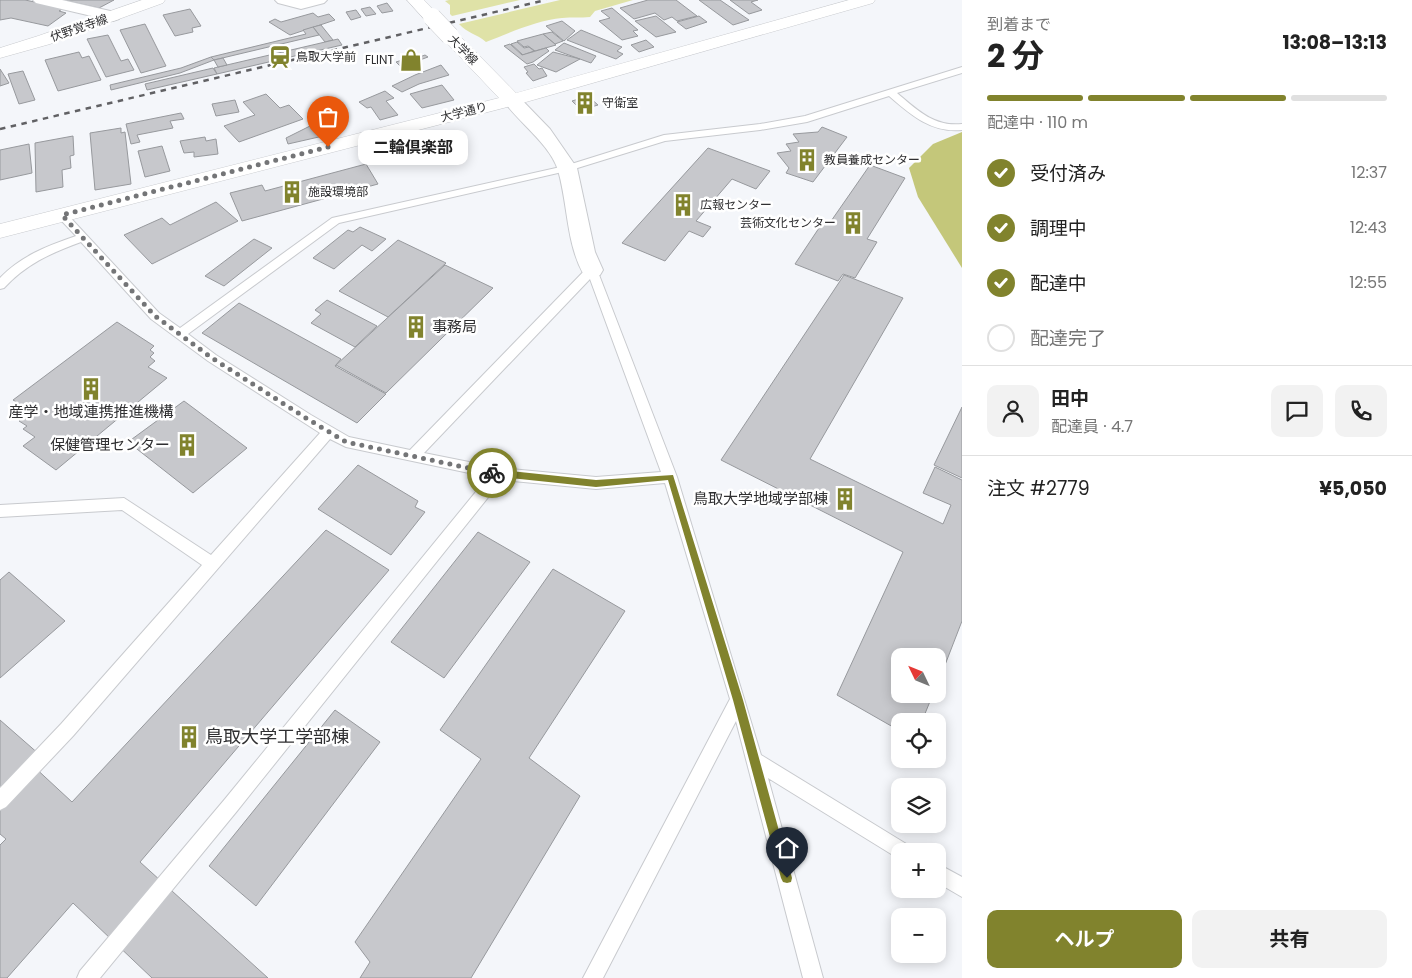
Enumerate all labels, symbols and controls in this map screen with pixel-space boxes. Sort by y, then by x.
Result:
street label: 伏野覚寺線 [48,10,110,45]
text: 到着まで [987,13,1051,36]
text: 13:08–13:13 [1282,29,1387,56]
street label: 大学線 [445,31,482,69]
text: 2 分 [987,33,1044,78]
station icon: 鳥取大学前 [267,44,293,70]
shop icon: FLINT [398,47,424,73]
place label: 鳥取大学前 [296,48,356,65]
place label: FLINT [365,51,394,68]
building icon: 守衛室 [572,90,598,116]
place label: 守衛室 [602,94,638,111]
pin [307,96,349,147]
street label: 大学通り [439,97,489,126]
icon: bag [314,103,342,131]
text: 配達中 · 110 m [987,111,1088,134]
callout: 二輪倶楽部 [358,130,468,164]
text: 二輪倶楽部 [373,136,453,159]
building icon: 教員養成センター [794,147,820,173]
place label: 教員養成センター [824,151,920,168]
icon: check [987,159,1015,187]
text: 受付済み [1030,160,1106,187]
text: 12:37 [1351,161,1387,184]
building icon: 施設環境部 [279,179,305,205]
place label: 施設環境部 [308,183,368,200]
building icon: 広報センター [670,192,696,218]
place label: 広報センター [700,196,772,213]
building icon: 芸術文化センター [840,210,866,236]
place label: 芸術文化センター [740,214,836,231]
icon: check [987,214,1015,242]
text: 調理中 [1030,215,1087,242]
text: 12:43 [1350,216,1387,239]
icon: check [987,269,1015,297]
text: 配達中 [1030,270,1087,297]
text: 12:55 [1349,271,1387,294]
building icon: 事務局 [403,314,429,340]
place label: 事務局 [432,316,477,337]
text: 配達完了 [1030,325,1106,352]
building icon: 産学・地域連携推進機構 [78,376,104,402]
button: person [987,385,1039,437]
text: 田中 [1051,385,1089,412]
button: chat [1271,385,1323,437]
button: phone [1335,385,1387,437]
place label: 産学・地域連携推進機構 [8,401,174,422]
text: 配達員 · 4.7 [1051,415,1133,438]
building icon: 保健管理センター [174,432,200,458]
place label: 保健管理センター [50,434,170,455]
courier [467,448,517,498]
icon: bike [478,459,506,487]
text: 注文 #2779 [987,475,1090,502]
text: ¥5,050 [1319,475,1387,502]
building icon: 鳥取大学地域学部棟 [832,486,858,512]
place label: 鳥取大学地域学部棟 [693,488,828,509]
north arrow [891,648,946,702]
map controls [891,648,946,963]
button: locate [891,713,946,768]
building icon: 鳥取大学工学部棟 [176,724,202,750]
place label: 鳥取大学工学部棟 [205,724,349,749]
button: layers [891,778,946,833]
pin [766,827,808,878]
icon: home [773,834,801,862]
button: + [891,843,946,898]
button: − [891,908,946,963]
button: ヘルプ [987,910,1182,968]
button: 共有 [1192,910,1387,968]

